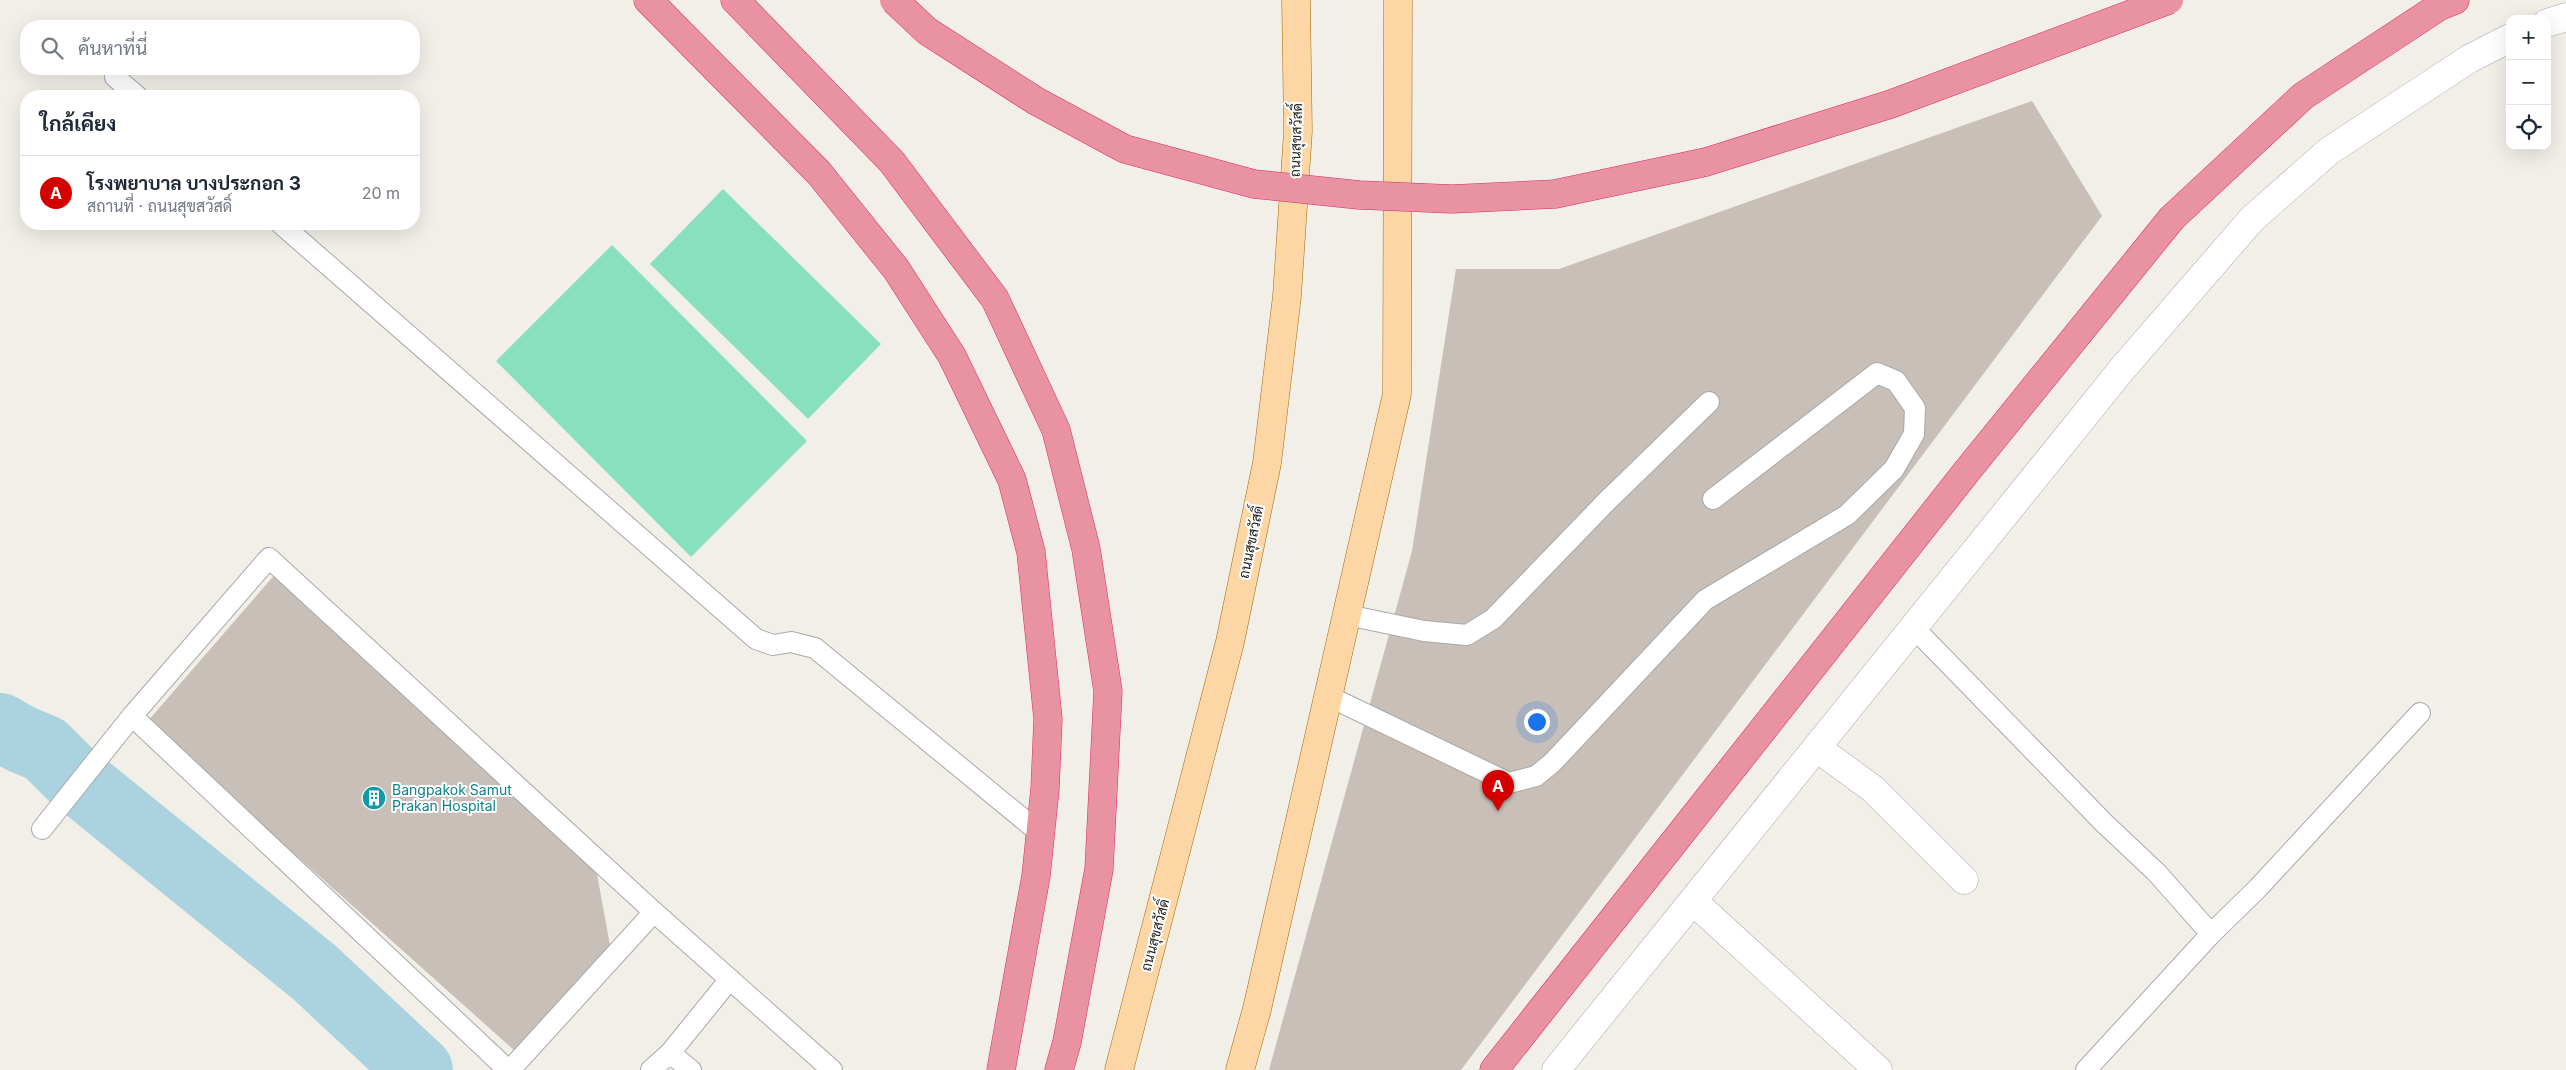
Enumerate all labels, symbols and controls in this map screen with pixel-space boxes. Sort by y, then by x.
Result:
map controls [2506,15,2551,150]
button: + [2506,15,2551,60]
search box [20,20,420,75]
icon: search [38,34,66,62]
text: ค้นหาที่นี่ [78,37,147,60]
button: − [2506,60,2551,105]
street label: ถนนสุขสวัสดิ์ [1282,103,1307,177]
button: locate [2506,105,2551,150]
text: ใกล้เคียง [40,111,116,136]
text: โรงพยาบาล บางประกอก 3 [87,172,301,195]
text: A [50,183,62,203]
text: 20 m [362,183,400,203]
text: สถานที่ · ถนนสุขสวัสดิ์ [87,196,232,216]
street label: ถนนสุขสวัสดิ์ [1231,503,1268,580]
your location [1524,709,1550,735]
pin: A [1482,770,1514,811]
place label: Bangpakok Samut Prakan Hospital [392,781,512,814]
building icon: Bangpakok Samut Prakan Hospital [361,785,387,811]
street label: ถนนสุขสวัสดิ์ [1133,896,1174,973]

